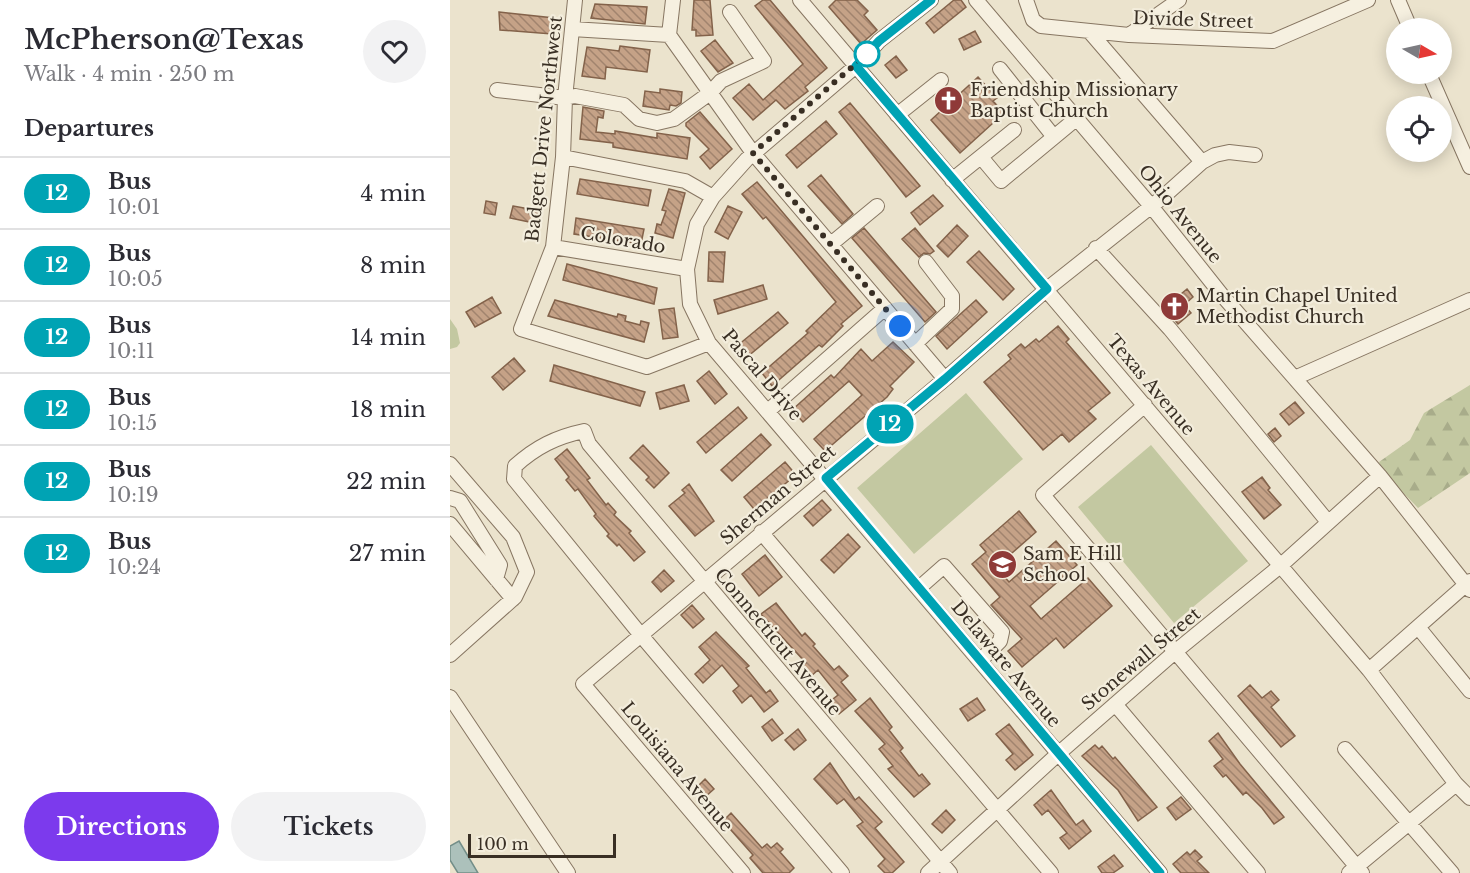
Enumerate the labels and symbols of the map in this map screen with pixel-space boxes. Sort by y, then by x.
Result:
street label: Divide Street [1132,7,1254,33]
street label: Badgett Drive Northwest [521,15,567,243]
north arrow [1386,18,1452,84]
unlabelled marker [854,41,880,67]
place label: Friendship Missionary Baptist Church [970,79,1179,122]
church icon: Friendship Missionary Baptist Church [933,84,965,116]
street label: Ohio Avenue [1134,160,1226,268]
street label: Colorado [579,222,667,258]
place label: Martin Chapel United Methodist Church [1196,285,1398,328]
church icon: Martin Chapel United Methodist Church [1159,290,1191,322]
your location [885,311,915,341]
street label: Pascal Drive [717,325,807,425]
street label: Texas Avenue [1102,330,1200,440]
line badge: 12 [863,404,917,444]
street label: Sherman Street [716,440,840,550]
place label: Sam E Hill School [1023,543,1122,586]
school or university icon: Sam E Hill School [986,548,1018,580]
street label: Connecticut Avenue [710,564,846,720]
street label: Delaware Avenue [947,596,1065,732]
street label: Stonewall Street [1077,603,1205,715]
street label: Louisiana Avenue [616,698,738,836]
scale bar [468,831,616,858]

